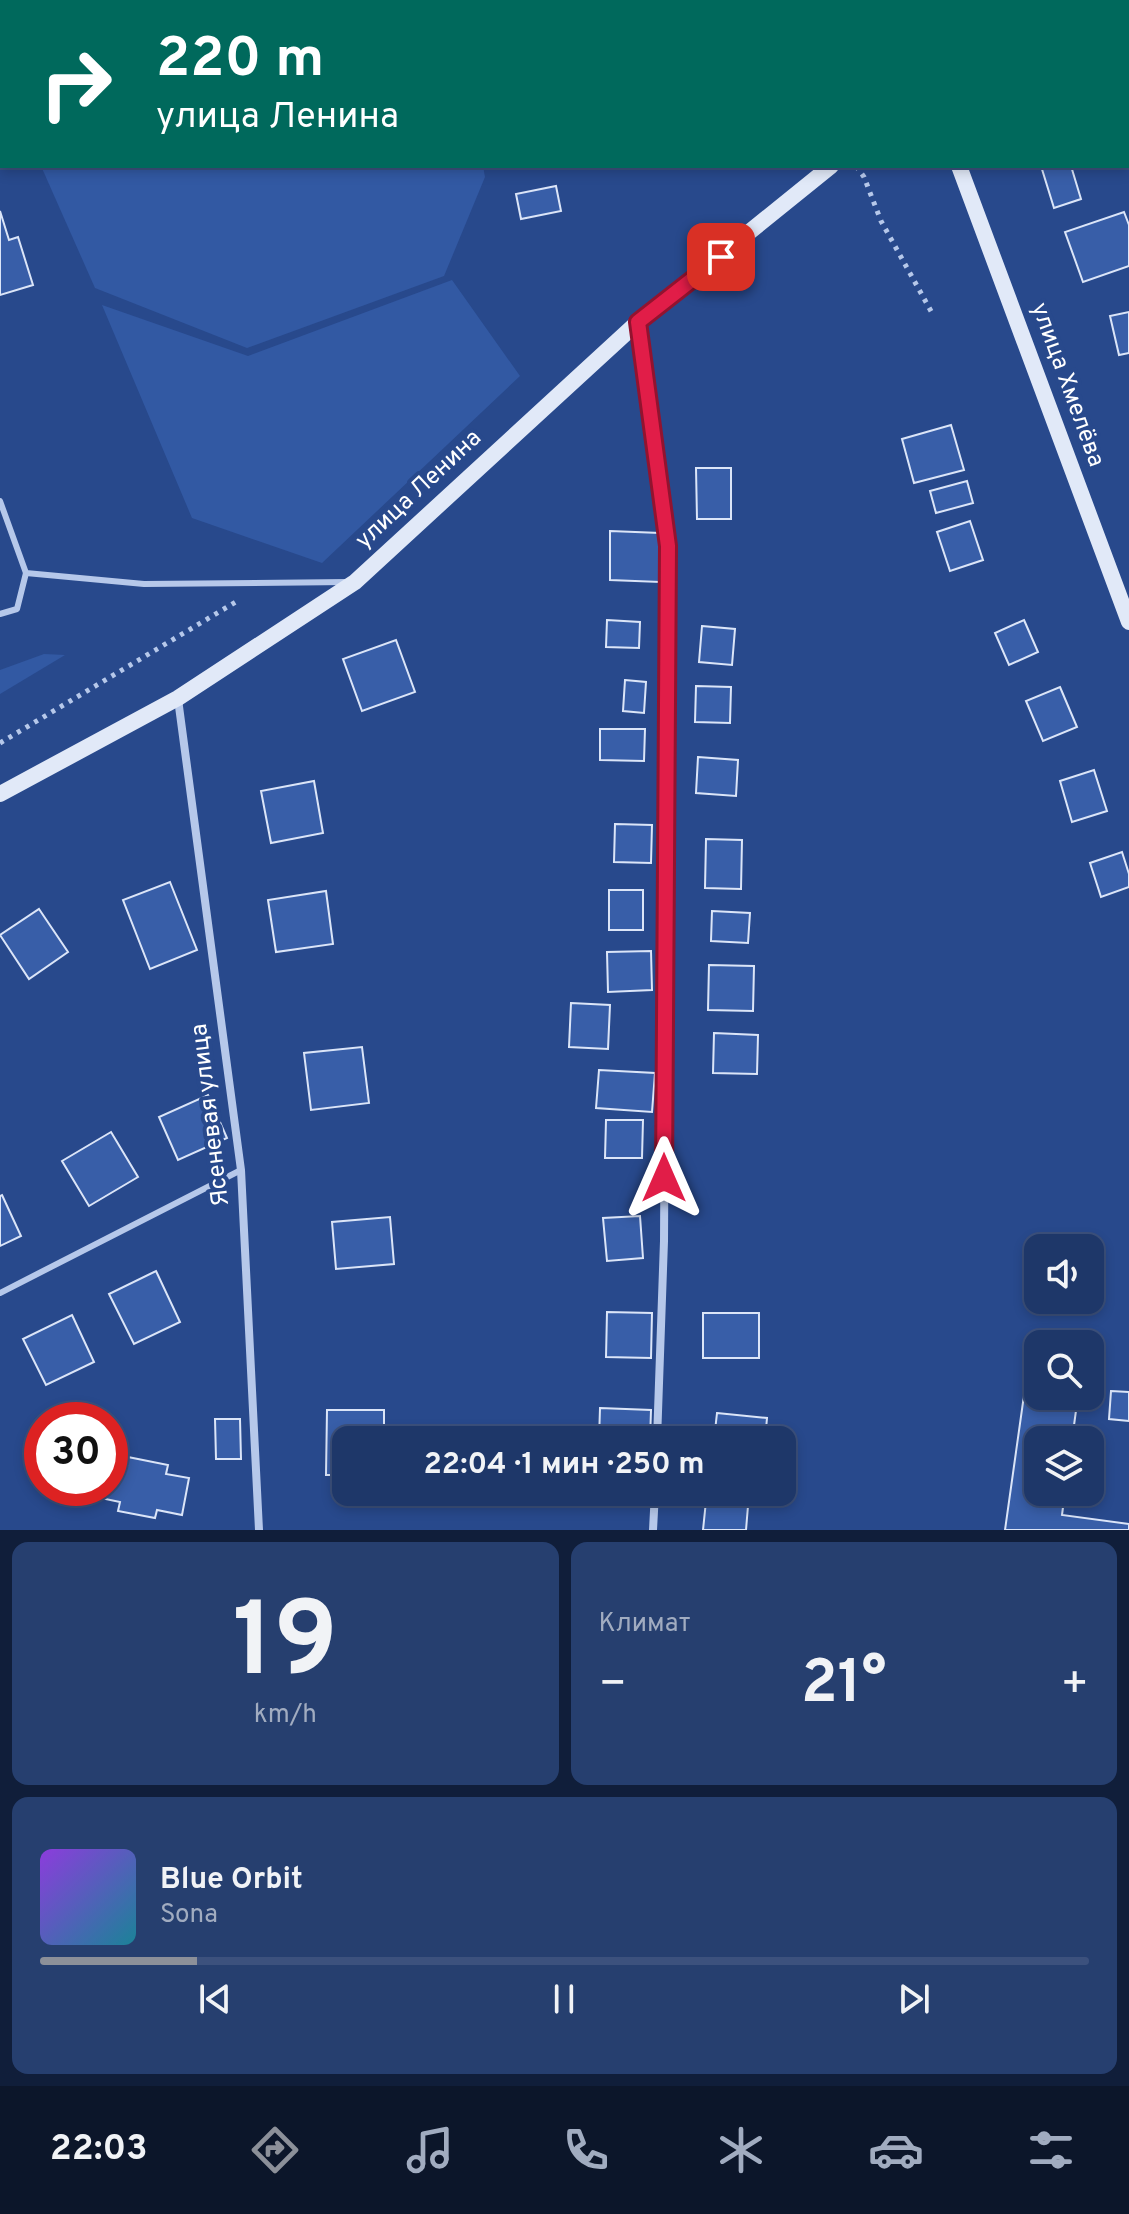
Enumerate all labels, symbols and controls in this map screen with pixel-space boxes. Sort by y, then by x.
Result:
text: 220 m [156,26,324,96]
icon: right [24,32,128,136]
text: улица Ленина [156,95,399,141]
pin [687,223,755,291]
icon: arrive [699,235,743,279]
street label: улица Хмелёва [1023,299,1111,471]
street label: улица Ленина [350,424,488,556]
street label: Ясеневая улица [185,1022,237,1208]
position arrow [622,1136,706,1220]
map controls [1024,1234,1104,1506]
button: sound [1024,1234,1104,1314]
button: search [1024,1330,1104,1410]
speed limit sign: 30 [24,1402,128,1506]
button: layers [1024,1426,1104,1506]
text: 22:04 · 1 мин · 250 m [423,1447,705,1484]
text: 19 [232,1581,338,1713]
text: Климат [599,1608,690,1641]
text: 21° [801,1648,887,1724]
text: − [599,1658,627,1714]
text: + [1061,1658,1089,1714]
text: km/h [254,1699,317,1732]
text: Blue Orbit [160,1862,303,1899]
text: Sona [160,1899,218,1932]
icon: previous [193,1977,237,2021]
icon: pause [542,1977,586,2021]
icon: next [892,1977,936,2021]
icon: directions [247,2122,303,2178]
icon: music [402,2122,458,2178]
icon: phone [558,2122,614,2178]
icon: climate [713,2122,769,2178]
icon: car [868,2122,924,2178]
icon: filters [1023,2122,1079,2178]
text: 22:03 [50,2127,148,2173]

